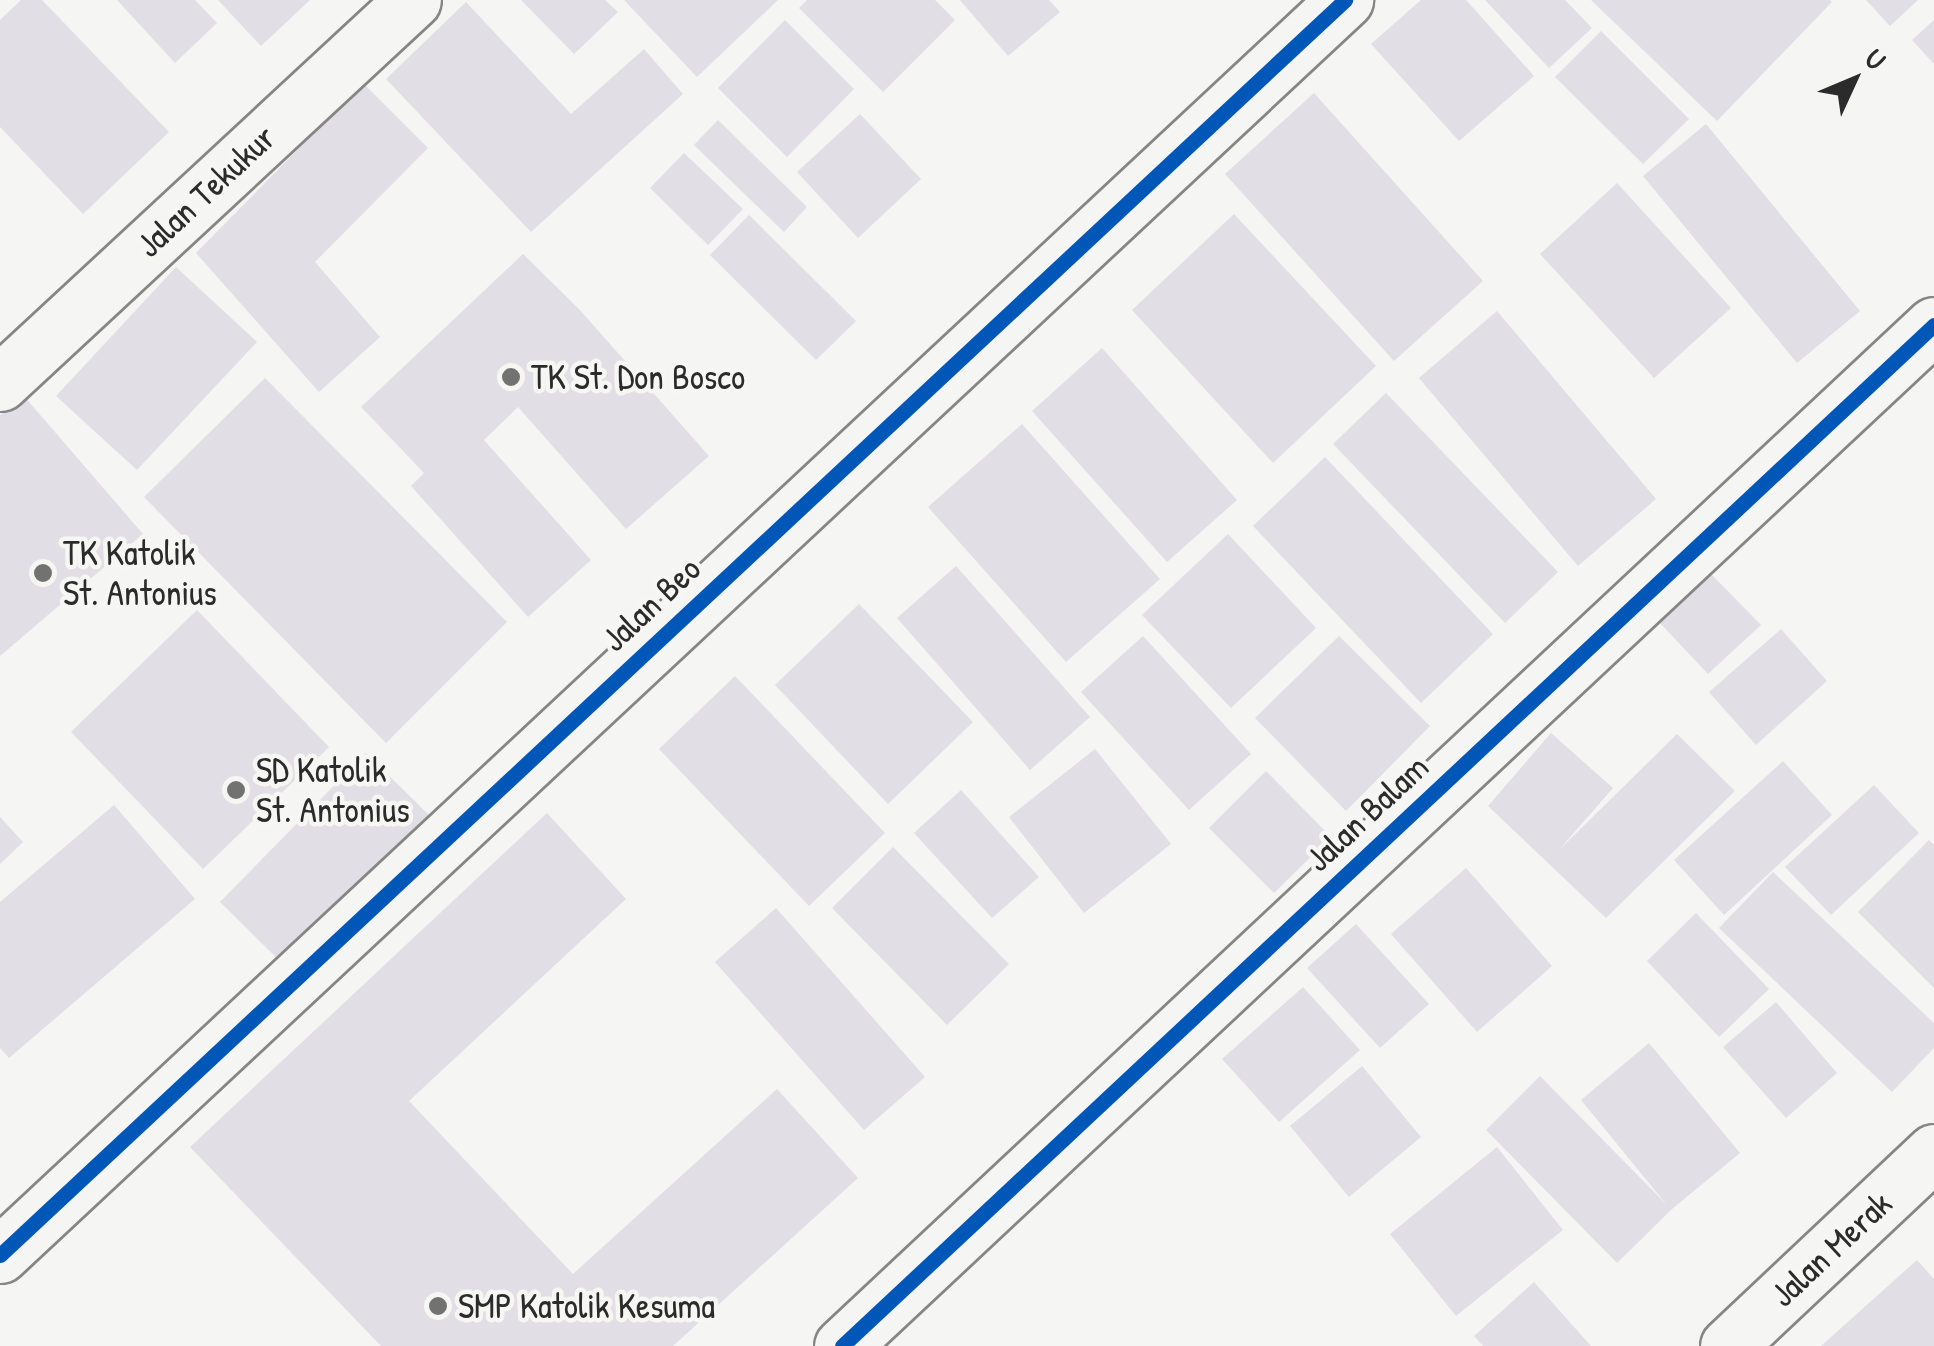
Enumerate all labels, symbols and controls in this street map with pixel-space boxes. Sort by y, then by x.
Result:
north arrow [1804,30,1904,130]
text: U [1857,40,1895,78]
street label: Jalan Tekukur [128,116,284,266]
place label: TK St. Don Bosco [531,356,745,398]
marker: TK St. Don Bosco [500,366,522,388]
place label: TK Katolik St. Antonius [63,532,217,614]
street label: Jalan Beo [593,548,709,660]
marker: TK Katolik St. Antonius [32,562,54,584]
street label: Jalan Balam [1297,746,1437,880]
place label: SD Katolik St. Antonius [256,749,410,831]
marker: SD Katolik St. Antonius [225,779,247,801]
street label: Jalan Merak [1762,1182,1900,1316]
place label: SMP Katolik Kesuma [458,1285,715,1327]
marker: SMP Katolik Kesuma [427,1295,449,1317]

